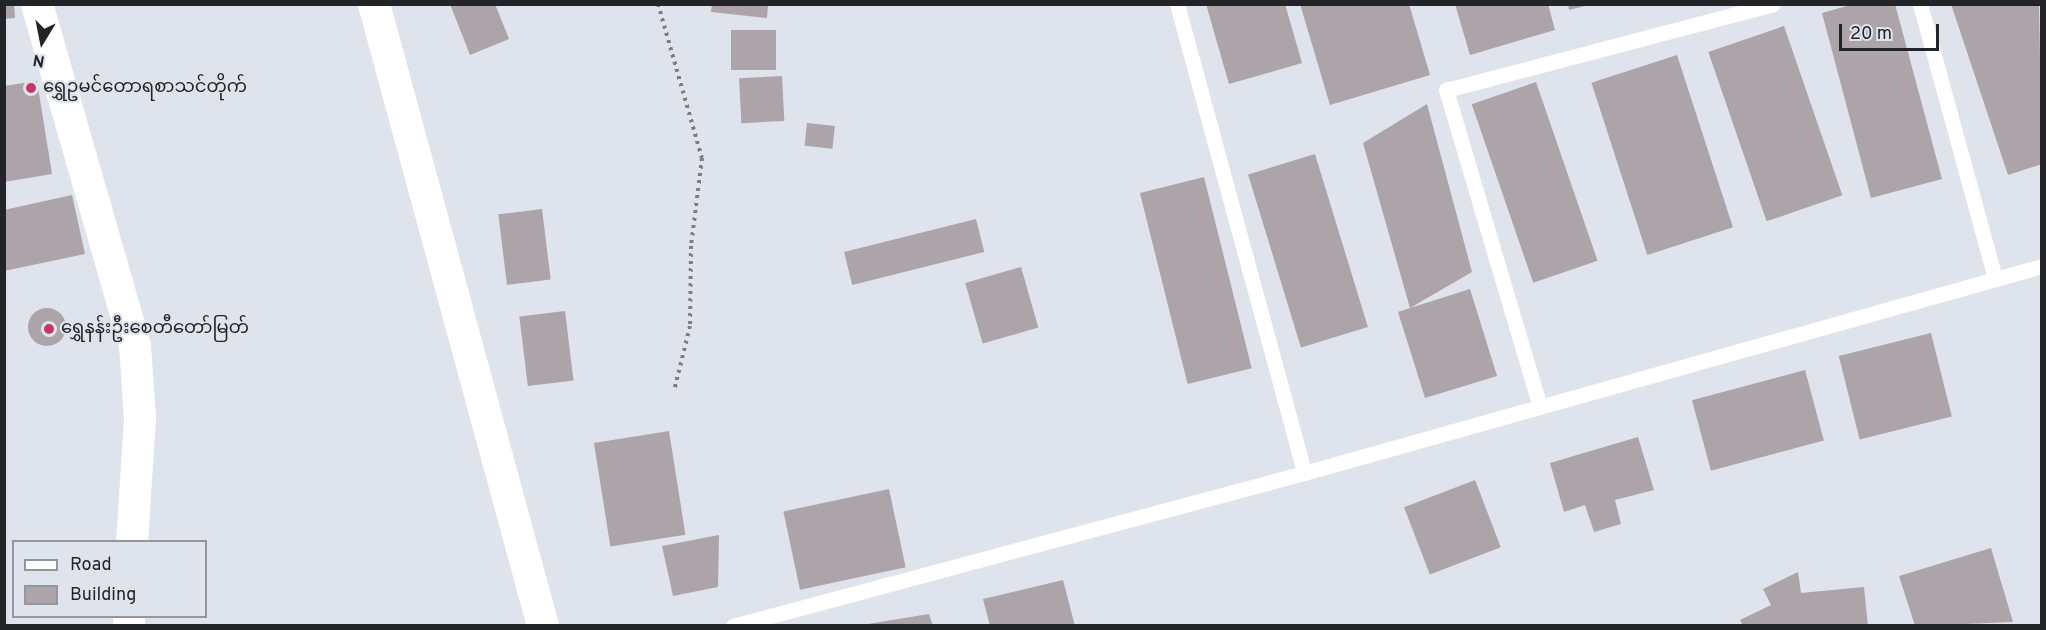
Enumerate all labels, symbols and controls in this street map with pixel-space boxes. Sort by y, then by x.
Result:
north arrow [12,12,72,72]
scale bar [1842,12,1942,50]
text: 20 m [1850,23,1892,46]
text: N [31,49,46,71]
place label: ရွှေဥမင်တောရစာသင်တိုက် [43,77,247,99]
marker: ရွှေဥမင်တောရစာသင်တိုက် [24,81,38,95]
place label: ရွှေနန်းဦးစေတီတော်မြတ် [61,318,249,340]
marker: ရွှေနန်းဦးစေတီတော်မြတ် [42,322,56,336]
legend [12,540,207,618]
text: Road [70,554,112,577]
text: Building [70,584,136,607]

